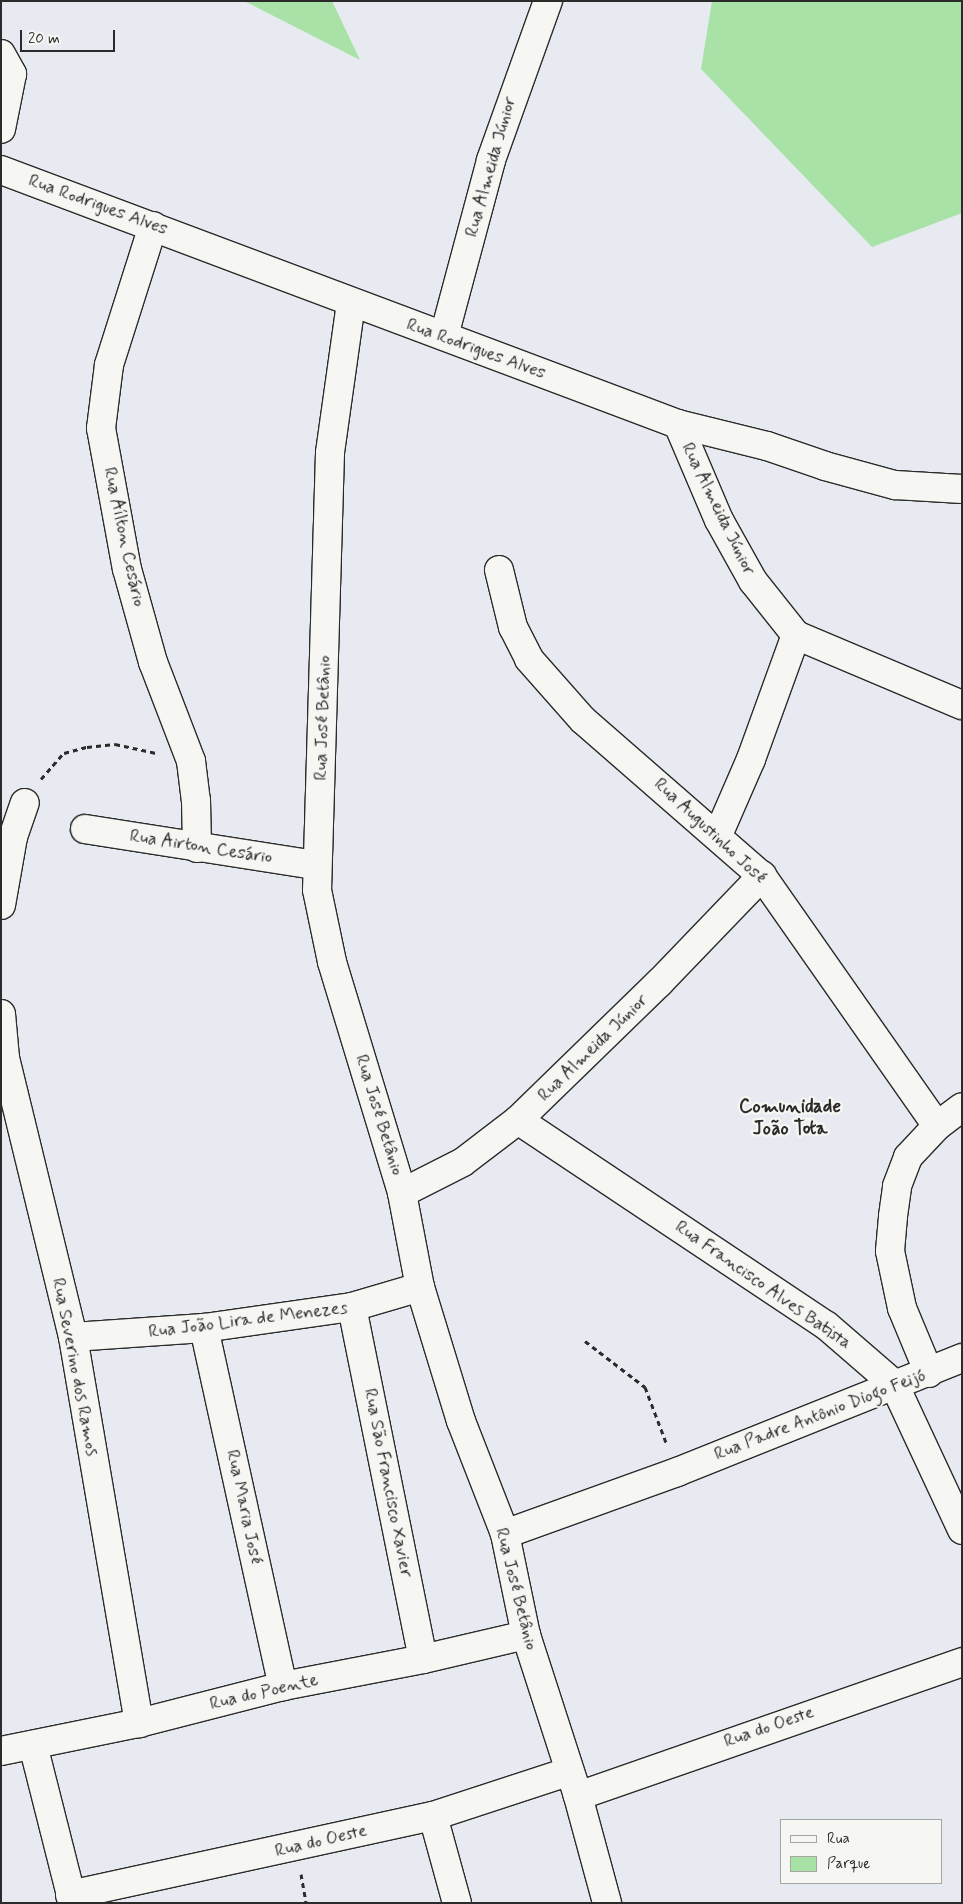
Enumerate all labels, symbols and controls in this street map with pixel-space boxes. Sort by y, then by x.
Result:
scale bar [22,20,118,52]
text: 20 m [28,29,60,49]
street label: Rua Almeida Júnior [460,94,522,240]
street label: Rua Rodrigues Alves [23,169,173,241]
street label: Rua Rodrigues Alves [401,313,551,385]
street label: Rua Almeida Júnior [676,438,760,580]
street label: Rua Aílton Cesário [99,465,149,609]
street label: Rua José Betânio [310,655,336,781]
street label: Rua Augustinho José [649,773,771,889]
street label: Rua Airton Cesário [128,825,274,869]
street label: Rua Almeida Júnior [533,989,653,1107]
street label: Rua José Betânio [350,1052,408,1178]
district label: Comunidade João Tota [739,1096,841,1140]
street label: Rua Francisco Alves Batista [671,1216,855,1354]
street label: Rua Severino dos Ramos [47,1275,103,1459]
street label: Rua João Lira de Menezes [149,1297,347,1343]
street label: Rua Padre Antônio Diogo Feijó [712,1365,928,1465]
street label: Rua São Francisco Xavier [359,1386,417,1580]
street label: Rua Maria José [221,1447,267,1567]
street label: Rua José Betânio [490,1525,542,1653]
street label: Rua do Poente [211,1670,317,1714]
street label: Rua do Oeste [721,1701,817,1753]
legend [780,1819,943,1884]
street label: Rua do Oeste [272,1820,370,1862]
text: Rua [827,1829,850,1849]
text: Parque [827,1854,870,1874]

